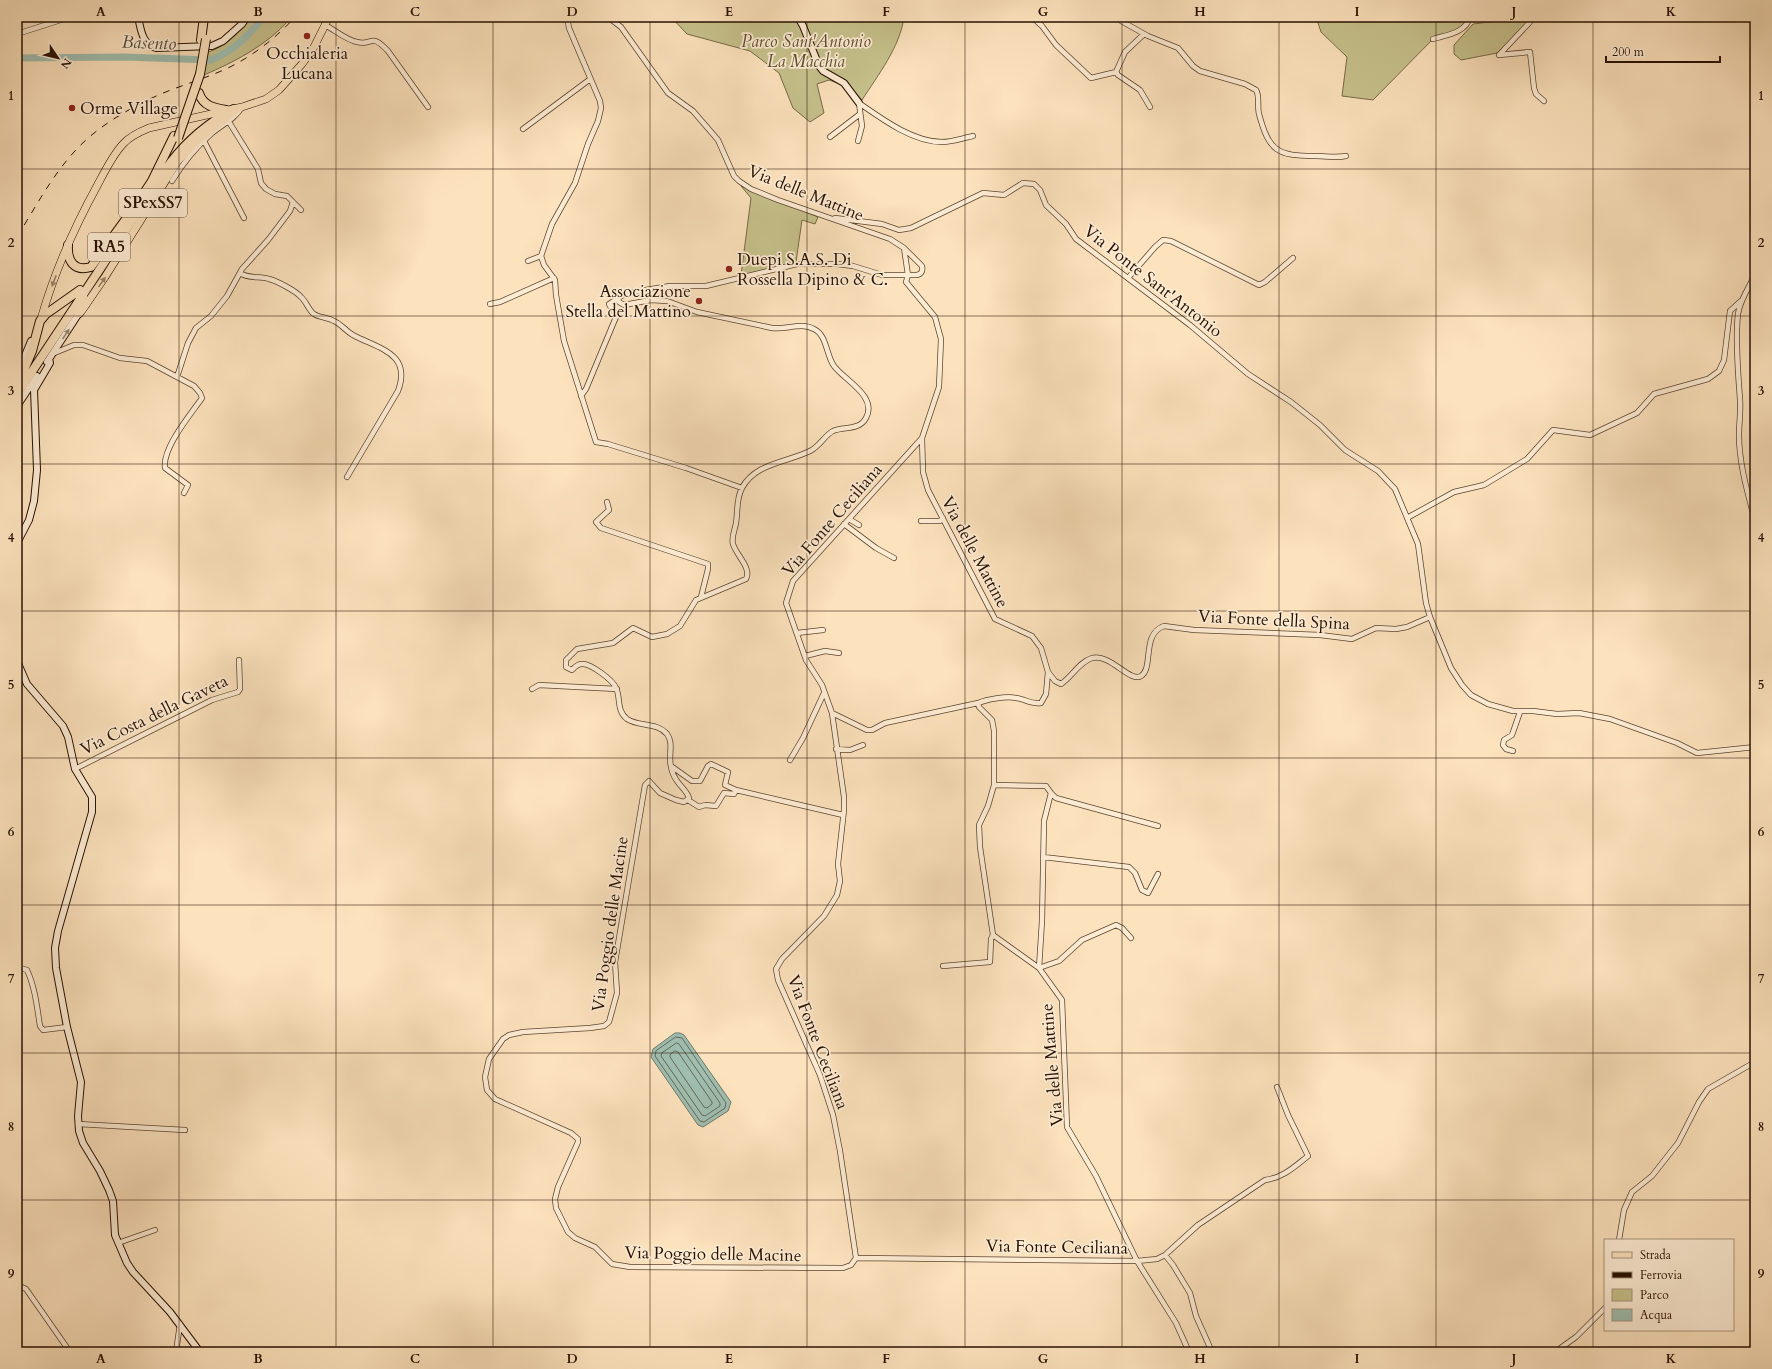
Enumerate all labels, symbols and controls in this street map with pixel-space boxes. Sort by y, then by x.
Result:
text: A [96,3,106,21]
text: B [253,3,263,21]
text: C [410,3,420,21]
text: D [566,3,578,21]
text: E [725,3,733,21]
text: F [882,3,890,21]
text: G [1038,3,1049,21]
text: H [1194,3,1206,21]
text: I [1354,3,1360,21]
text: J [1510,3,1517,21]
text: K [1666,3,1677,21]
water label: Basento [121,30,177,56]
park label: Parco Sant'Antonio La Macchia [741,30,871,73]
marker: Occhialeria Lucana [302,31,312,41]
north arrow [38,38,78,78]
scale bar [1606,38,1720,64]
place label: Occhialeria Lucana [266,42,349,85]
text: 200 m [1612,44,1645,60]
text: N [57,55,75,72]
text: 1 [8,87,14,105]
text: 1 [1758,87,1764,105]
place label: Orme Village [80,97,178,120]
marker: Orme Village [67,103,77,113]
street label: Via delle Mattine [745,159,867,227]
road number: SPexSS7 [119,189,187,217]
street label: Via Ponte Sant'Antonio [1079,219,1227,343]
road number: RA5 [88,233,130,261]
text: 2 [8,234,15,252]
text: 2 [1758,234,1765,252]
place label: Duepi S.A.S. Di Rossella Dipino & C. [737,248,888,291]
marker: Duepi S.A.S. Di Rossella Dipino & C. [724,264,734,274]
one-way arrow [50,276,56,288]
one-way arrow [98,276,106,287]
place label: Associazione Stella del Mattino [565,280,691,323]
marker: Associazione Stella del Mattino [694,296,704,306]
one-way arrow [62,328,70,339]
text: 3 [8,382,15,400]
text: 3 [1758,382,1765,400]
street label: Via Fonte Ceciliana [777,458,888,581]
street label: Via delle Mattine [936,492,1014,612]
text: 4 [8,529,15,547]
text: 4 [1758,529,1765,547]
street label: Via Fonte della Spina [1197,605,1351,635]
street label: Via Costa della Gaveta [76,669,232,761]
text: 5 [8,676,14,694]
text: 5 [1758,676,1764,694]
text: 6 [8,823,15,841]
text: 6 [1758,823,1765,841]
street label: Via Poggio delle Macine [586,835,634,1013]
text: 7 [8,970,15,988]
text: 7 [1758,970,1765,988]
street label: Via Fonte Ceciliana [782,972,854,1113]
street label: Via delle Mattine [1035,1003,1069,1127]
text: 8 [8,1118,14,1136]
text: 8 [1758,1118,1764,1136]
street label: Via Fonte Ceciliana [986,1234,1129,1260]
legend [1604,1239,1734,1331]
street label: Via Poggio delle Macine [624,1241,802,1267]
text: Strada [1640,1247,1672,1263]
text: 9 [8,1265,15,1283]
text: 9 [1758,1265,1765,1283]
text: Ferrovia [1640,1267,1683,1283]
text: Parco [1640,1287,1669,1303]
text: Acqua [1640,1307,1673,1323]
text: A [96,1350,106,1368]
text: B [253,1350,263,1368]
text: C [410,1350,420,1368]
text: D [566,1350,578,1368]
text: E [725,1350,733,1368]
text: F [882,1350,890,1368]
text: G [1038,1350,1049,1368]
text: H [1194,1350,1206,1368]
text: I [1354,1350,1360,1368]
text: J [1510,1350,1517,1368]
text: K [1666,1350,1677,1368]

